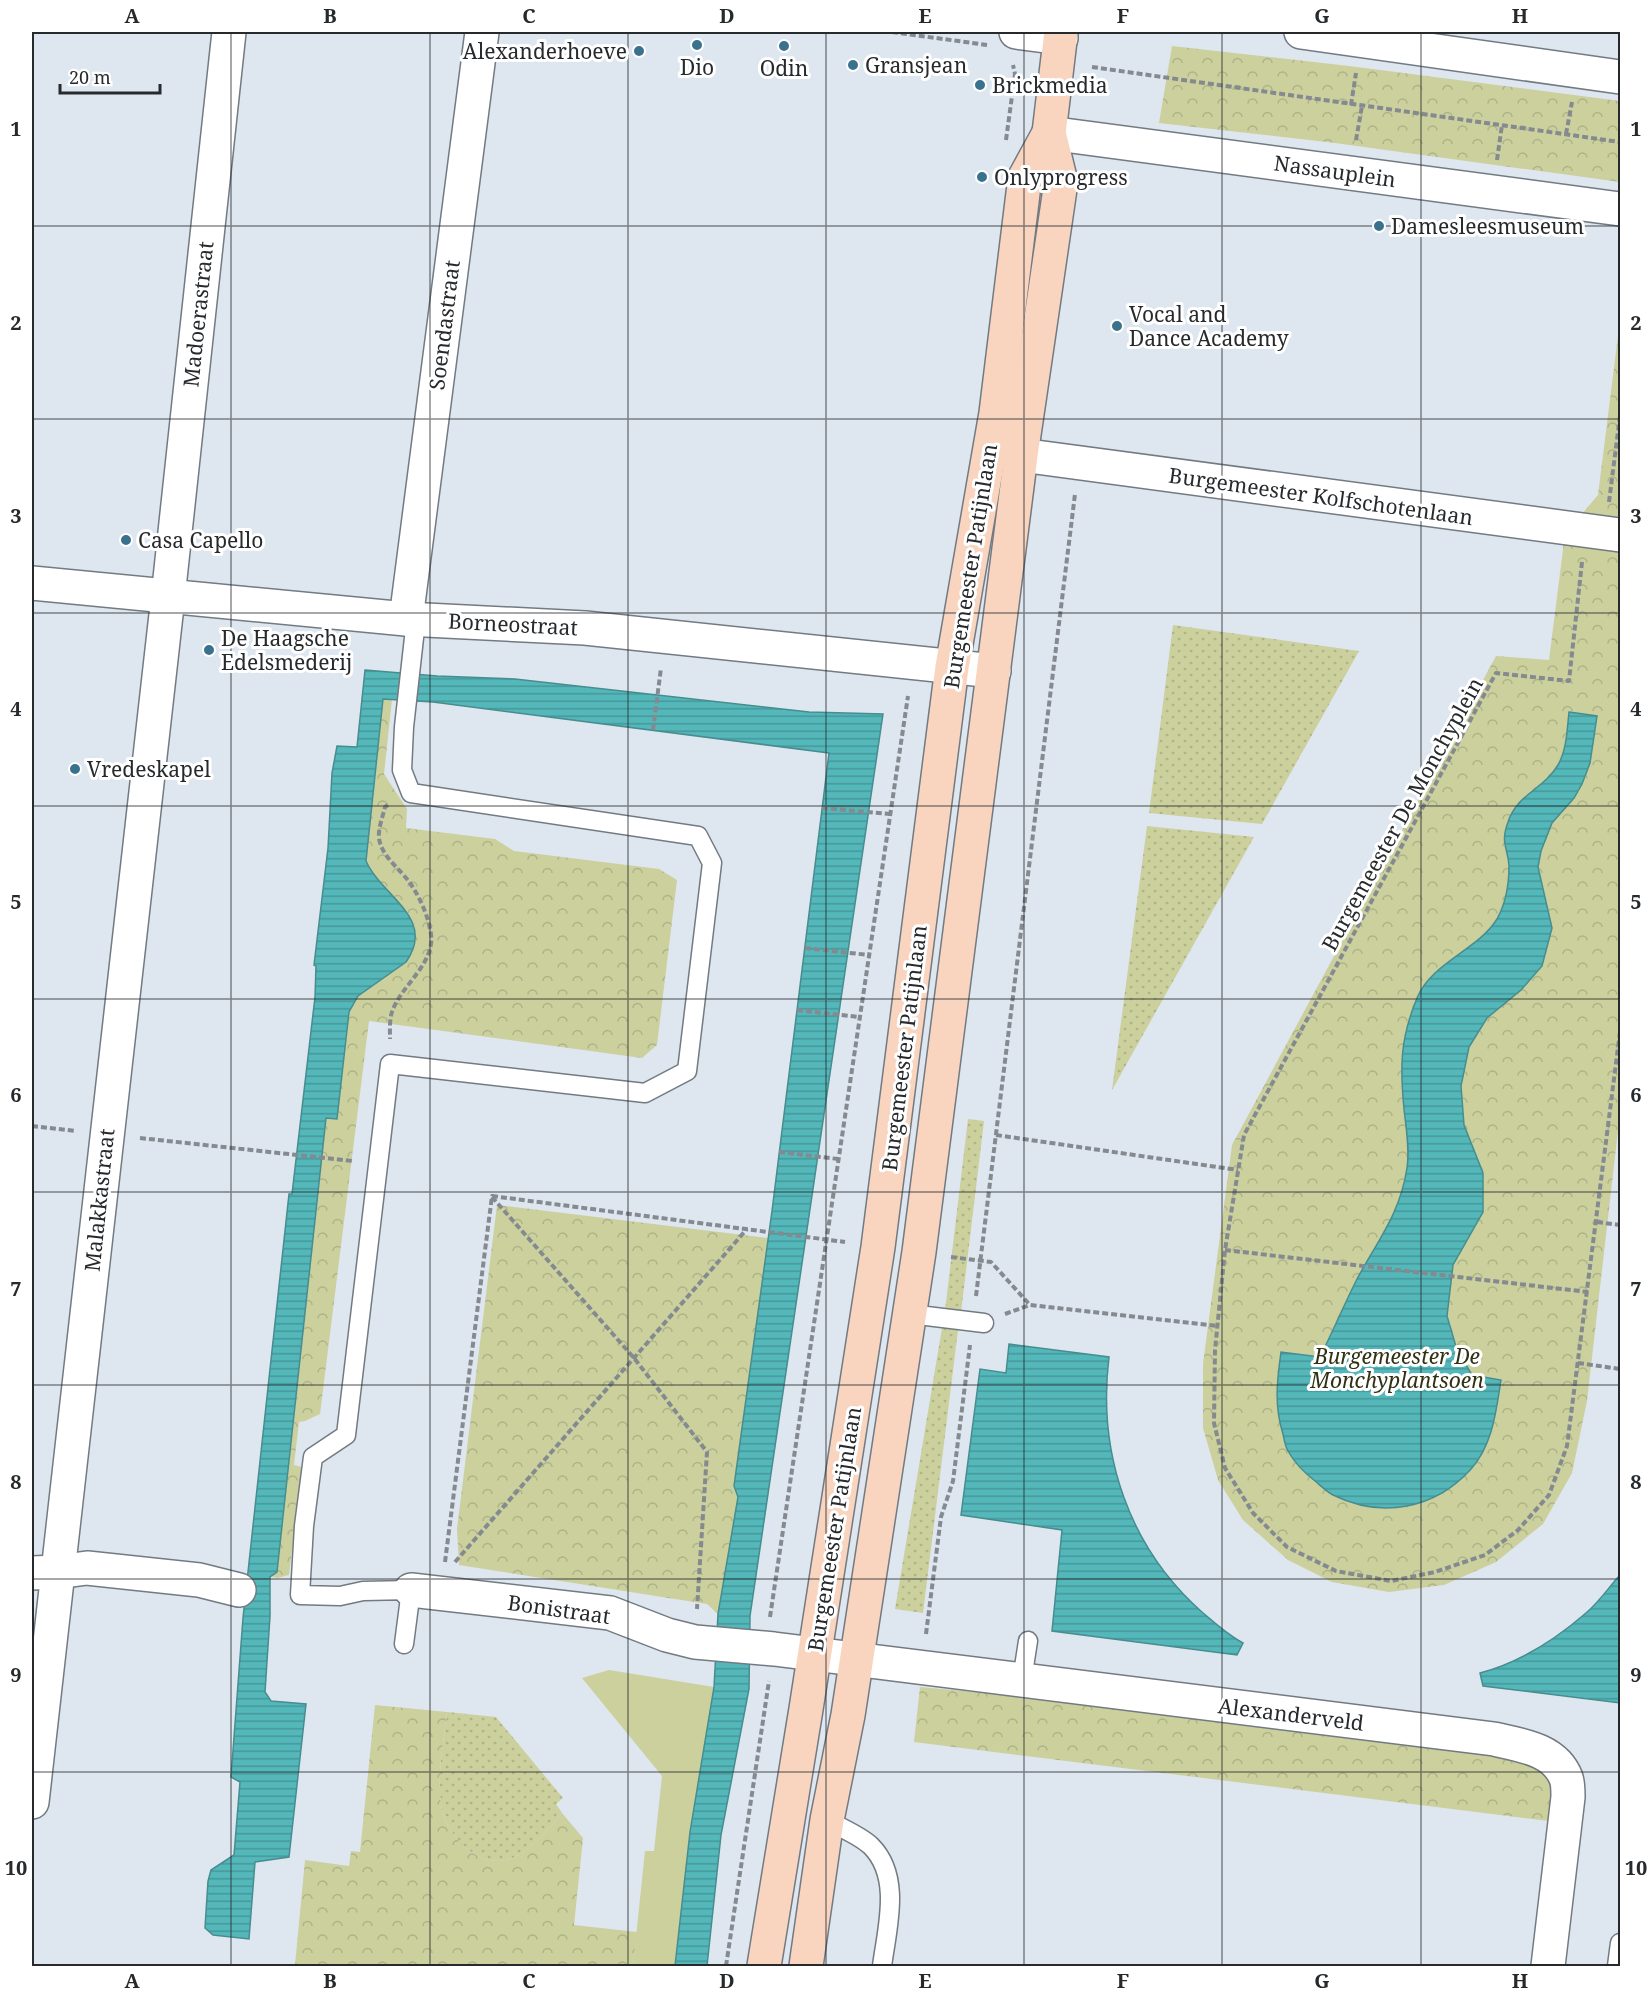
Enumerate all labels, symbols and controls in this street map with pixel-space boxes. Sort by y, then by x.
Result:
text: A [124,2,140,29]
text: B [323,2,337,29]
text: C [522,2,536,29]
text: D [719,2,735,29]
text: E [918,2,932,29]
text: F [1117,2,1129,29]
text: G [1314,2,1330,29]
text: H [1512,2,1528,29]
place label: Alexanderhoeve [463,37,627,65]
marker: Dio [690,38,704,52]
marker: Odin [777,39,791,53]
marker: Alexanderhoeve [632,44,646,58]
place label: Gransjean [865,51,967,79]
place label: Dio [680,53,714,81]
place label: Odin [760,54,808,82]
scale bar [60,57,160,95]
marker: Gransjean [846,58,860,72]
text: 20 m [69,65,111,89]
place label: Brickmedia [992,71,1107,99]
marker: Brickmedia [973,78,987,92]
text: 1 [10,115,22,142]
text: 1 [1630,115,1642,142]
street label: Nassauplein [1272,149,1398,193]
place label: Onlyprogress [994,163,1128,191]
marker: Onlyprogress [975,170,989,184]
place label: Damesleesmuseum [1391,212,1584,240]
marker: Damesleesmuseum [1372,219,1386,233]
street label: Madoerastraat [176,240,220,388]
street label: Soendastraat [422,259,466,391]
place label: Vocal and Dance Academy [1129,300,1289,352]
text: 2 [10,309,22,336]
text: 2 [1630,309,1642,336]
marker: Vocal and Dance Academy [1110,319,1124,333]
street label: Burgemeester Patijnlaan [937,442,1003,690]
street label: Burgemeester Kolfschotenlaan [1167,461,1475,531]
text: 3 [10,502,22,529]
text: 3 [1630,502,1642,529]
place label: Casa Capello [138,526,263,554]
marker: Casa Capello [119,533,133,547]
street label: Borneostraat [447,607,579,641]
place label: De Haagsche Edelsmederij [221,624,352,676]
marker: De Haagsche Edelsmederij [202,643,216,657]
street label: Burgemeester De Monchyplein [1315,672,1489,956]
text: 4 [10,695,22,722]
text: 4 [1630,695,1642,722]
place label: Vredeskapel [87,755,211,783]
marker: Vredeskapel [68,762,82,776]
text: 5 [10,888,22,915]
text: 5 [1630,888,1642,915]
street label: Burgemeester Patijnlaan [875,924,933,1172]
text: 6 [10,1081,22,1108]
text: 6 [1630,1081,1642,1108]
street label: Malakkastraat [78,1127,120,1273]
text: 7 [10,1275,22,1302]
text: 7 [1630,1275,1642,1302]
park label: Burgemeester De Monchyplantsoen [1309,1342,1484,1394]
street label: Burgemeester Patijnlaan [801,1405,867,1653]
text: 8 [10,1468,22,1495]
text: 8 [1630,1468,1642,1495]
street label: Bonistraat [506,1588,612,1630]
text: 9 [10,1661,22,1688]
text: 9 [1630,1661,1642,1688]
street label: Alexanderveld [1216,1691,1366,1737]
text: 10 [5,1854,27,1881]
text: 10 [1625,1854,1647,1881]
text: A [124,1967,140,1994]
text: B [323,1967,337,1994]
text: C [522,1967,536,1994]
text: D [719,1967,735,1994]
text: E [918,1967,932,1994]
text: F [1117,1967,1129,1994]
text: G [1314,1967,1330,1994]
text: H [1512,1967,1528,1994]

